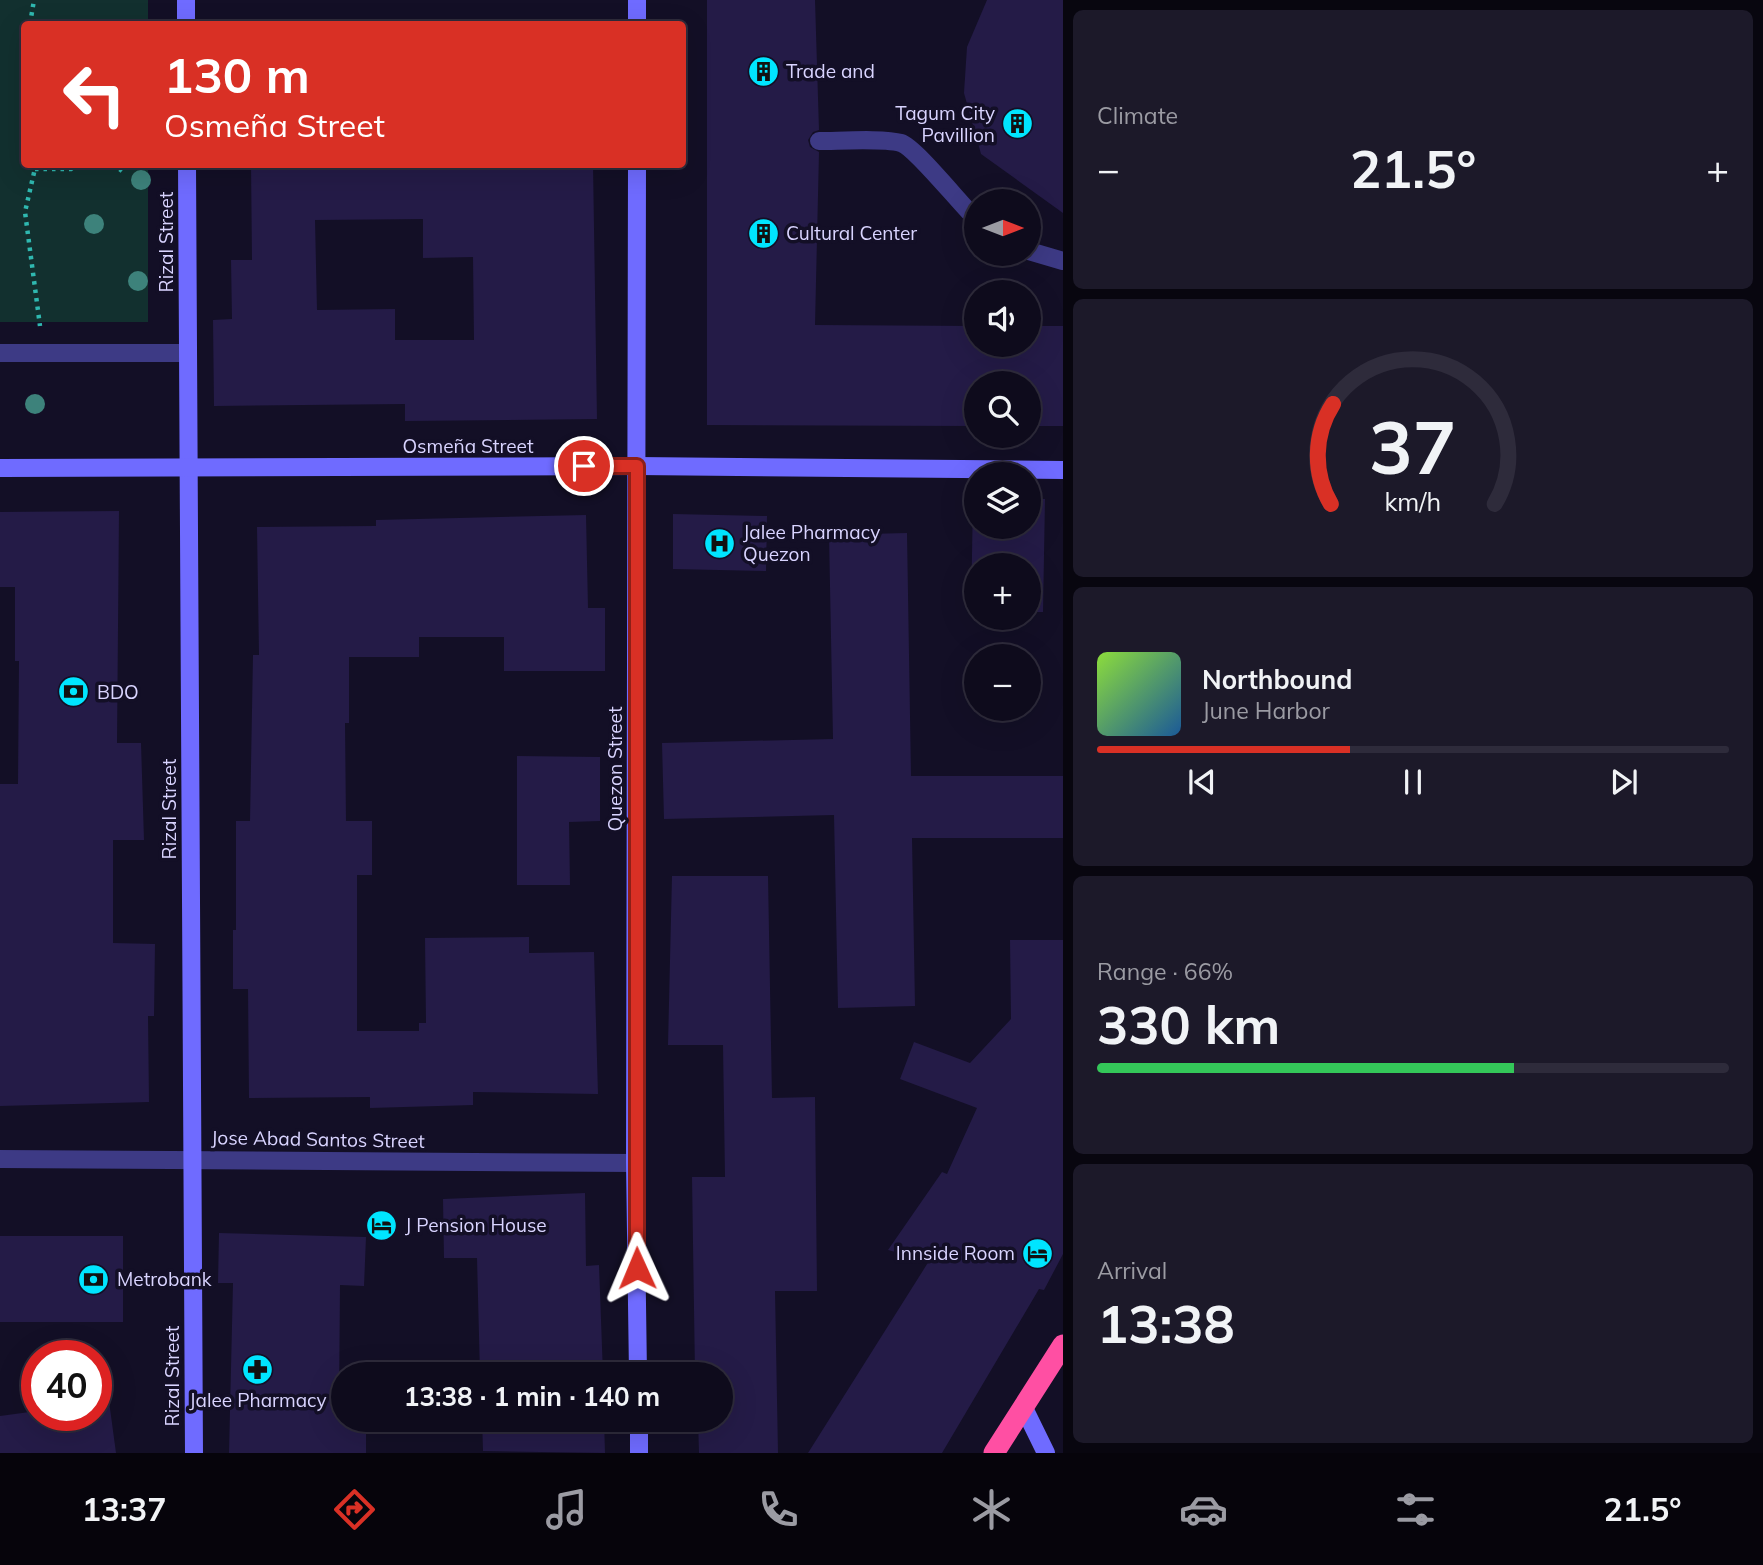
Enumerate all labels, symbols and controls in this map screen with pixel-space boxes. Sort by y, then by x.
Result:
text: 130 m [164,44,310,105]
icon: left [49,49,140,140]
building icon: Trade and [746,54,780,88]
place label: Trade and [786,59,875,83]
place label: Tagum City Pavillion [895,101,995,147]
text: Climate [1097,101,1178,130]
text: Osmeña Street [164,105,385,145]
building icon: Tagum City Pavillion [1001,107,1035,141]
text: 21.5° [1350,136,1476,201]
text: − [1097,145,1120,193]
text: + [1706,145,1729,193]
north arrow [964,189,1041,266]
map controls [964,189,1041,721]
street label: Rizal Street [154,191,178,292]
building icon: Cultural Center [746,216,780,250]
place label: Cultural Center [786,221,917,245]
button: sound [964,280,1041,357]
button: search [964,371,1041,448]
text: 37 [1369,401,1457,492]
street label: Osmeña Street [402,434,534,458]
pin [554,436,614,496]
icon: arrive [565,447,603,485]
button: layers [964,462,1041,539]
text: km/h [1385,486,1441,517]
place label: Jalee Pharmacy Quezon [743,520,880,566]
hospital icon: Jalee Pharmacy Quezon [703,526,737,560]
button: + [964,553,1041,630]
button: − [964,644,1041,721]
text: Northbound [1202,663,1352,696]
bank icon: BDO [57,675,91,709]
place label: BDO [97,680,139,704]
text: June Harbor [1202,696,1330,725]
street label: Quezon Street [603,706,627,832]
street label: Rizal Street [157,758,181,859]
icon: previous [1183,763,1221,801]
icon: pause [1394,763,1432,801]
icon: next [1605,763,1643,801]
text: Range · 66% [1097,957,1233,986]
text: 330 km [1097,992,1280,1057]
street label: Jose Abad Santos Street [211,1125,425,1153]
hotel icon: J Pension House [365,1208,399,1242]
place label: J Pension House [405,1213,547,1237]
position arrow [600,1231,674,1305]
hotel icon: Innside Room [1021,1236,1055,1270]
place label: Innside Room [896,1241,1015,1265]
text: Arrival [1097,1256,1167,1285]
bank icon: Metrobank [77,1262,111,1296]
place label: Metrobank [117,1267,212,1291]
text: 13:38 [1097,1291,1235,1356]
street label: Rizal Street [160,1325,184,1426]
speed limit sign: 40 [21,1340,112,1431]
pharmacy icon: Jalee Pharmacy [241,1352,275,1386]
text: 13:38 · 1 min · 140 m [404,1380,660,1413]
place label: Jalee Pharmacy [189,1388,327,1412]
icon: directions [330,1485,379,1534]
icon: music [542,1485,591,1534]
icon: phone [754,1485,803,1534]
icon: climate [967,1485,1016,1534]
icon: car [1179,1485,1228,1534]
icon: filters [1391,1485,1440,1534]
text: 13:37 [82,1489,166,1529]
text: 21.5° [1604,1489,1681,1529]

